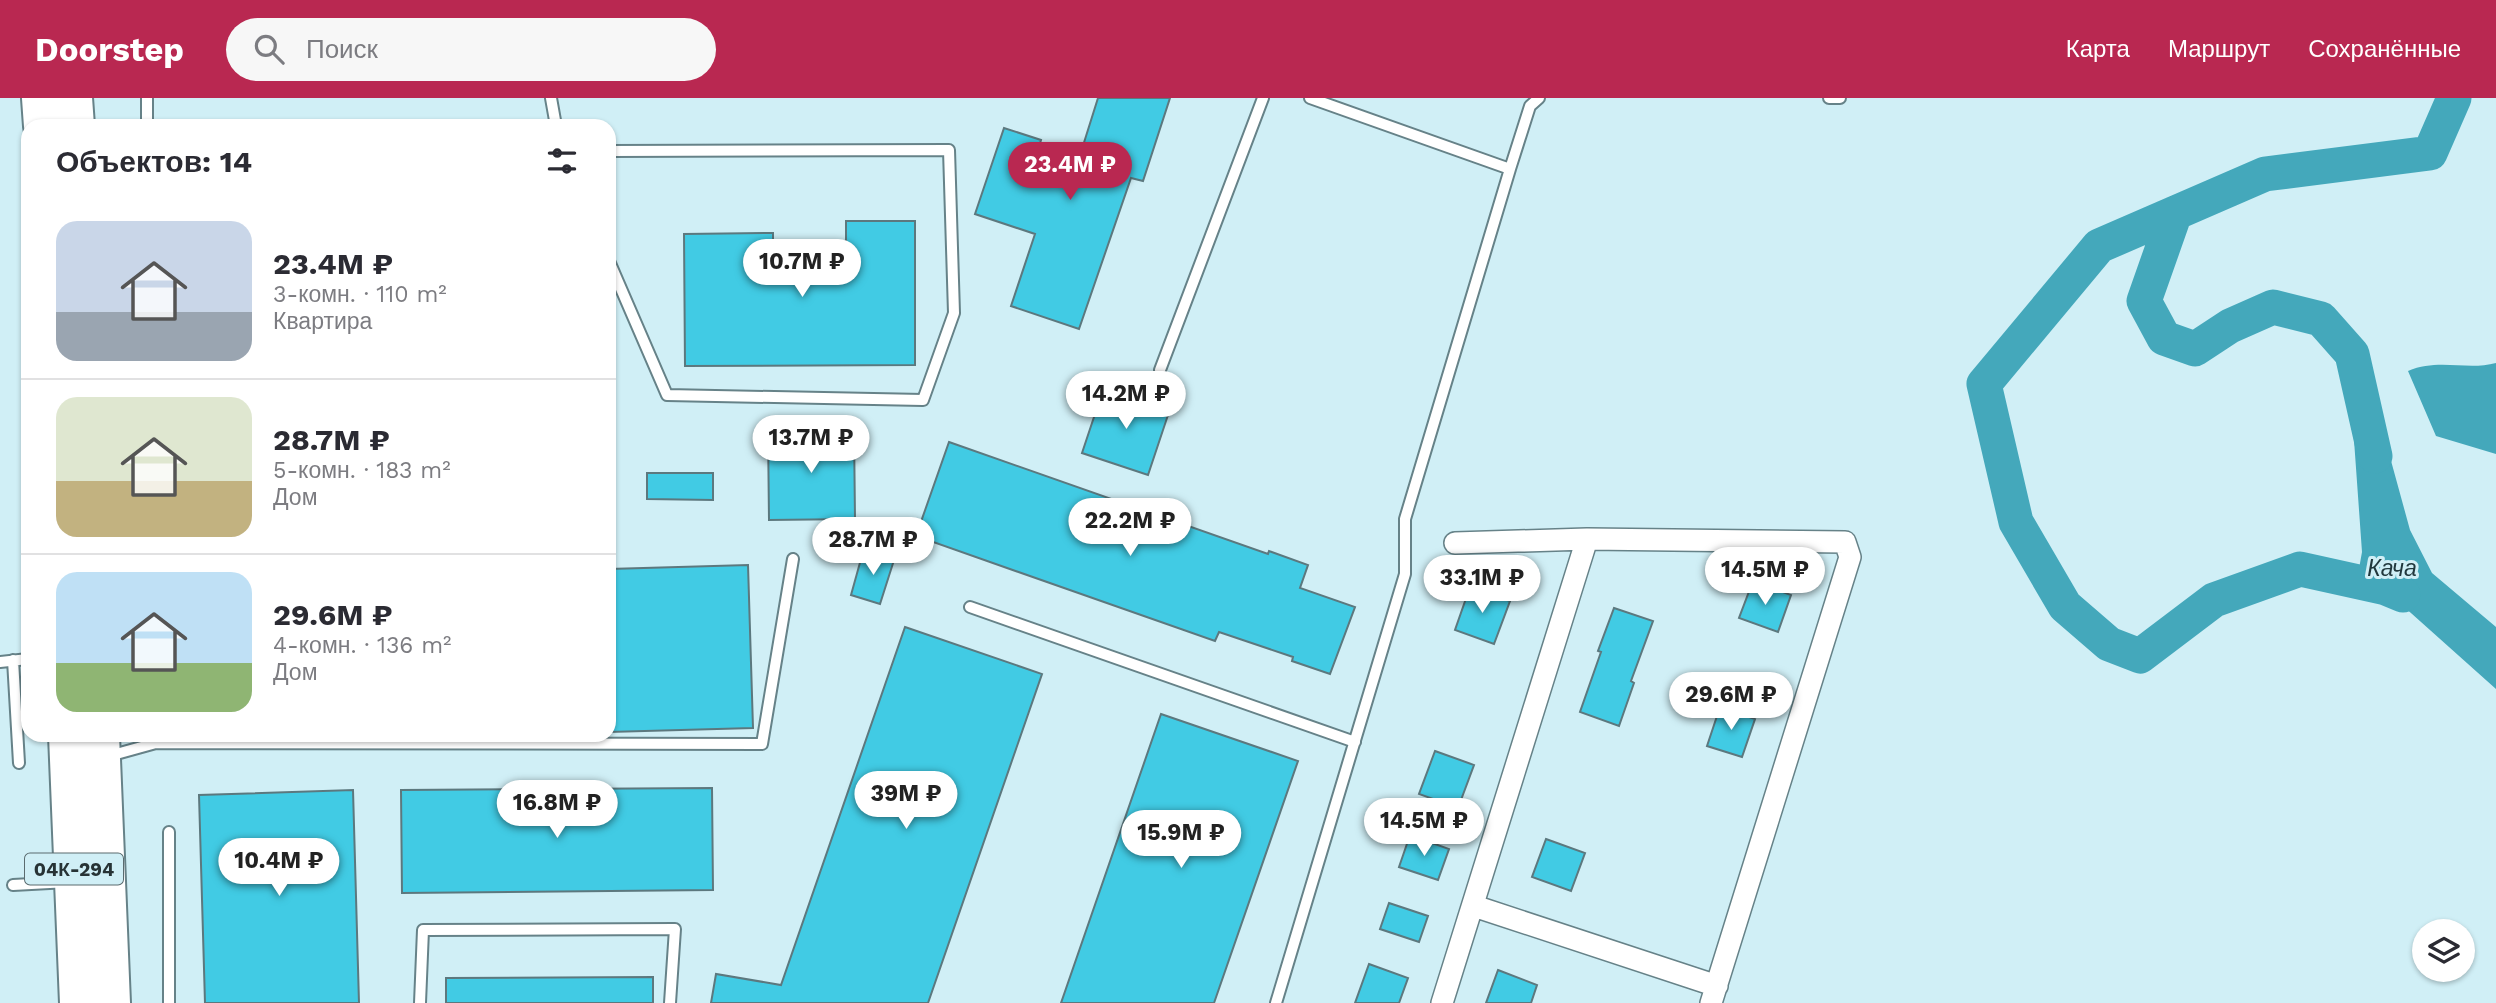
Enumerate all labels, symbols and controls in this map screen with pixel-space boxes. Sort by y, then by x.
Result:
search box [226,18,716,81]
text: Doorstep [35,30,184,69]
icon: search [250,30,288,68]
text: Поиск [306,34,378,64]
text: Карта [2066,35,2130,63]
text: Маршрут [2168,35,2270,63]
text: Сохранённые [2308,35,2461,63]
icon: filters [543,142,581,180]
pin: 23.4M ₽ [1005,142,1135,202]
text: Объектов: 14 [56,144,252,179]
text: 23.4M ₽ [1024,151,1116,178]
pin: 10.7M ₽ [737,240,867,299]
text: 23.4M ₽ [273,246,393,281]
text: 10.7M ₽ [759,248,845,275]
icon: home [112,249,196,333]
text: 3-комн. · 110 m² [273,281,447,308]
text: Квартира [273,308,372,335]
pin: 14.2M ₽ [1061,372,1191,431]
text: 14.2M ₽ [1082,380,1170,407]
pin: 13.7M ₽ [746,416,876,475]
text: 28.7M ₽ [273,422,390,457]
text: 13.7M ₽ [769,424,853,451]
icon: home [112,425,196,509]
text: 5-комн. · 183 m² [273,457,451,484]
text: Дом [273,484,317,511]
pin: 22.2M ₽ [1065,498,1195,558]
text: 22.2M ₽ [1084,507,1176,534]
pin: 28.7M ₽ [808,518,938,577]
text: 28.7M ₽ [828,526,918,553]
pin: 14.5M ₽ [1700,547,1830,607]
water label: Кача [2367,555,2417,582]
pin: 33.1M ₽ [1417,556,1547,615]
text: 14.5M ₽ [1721,556,1809,583]
text: 33.1M ₽ [1440,564,1524,591]
text: 29.6M ₽ [273,597,393,632]
icon: home [112,600,196,684]
text: 4-комн. · 136 m² [273,632,451,659]
text: Дом [273,659,317,686]
pin: 29.6M ₽ [1666,672,1796,732]
text: 29.6M ₽ [1685,681,1777,708]
pin: 39M ₽ [857,772,955,831]
pin: 16.8M ₽ [492,780,622,840]
text: 39M ₽ [870,780,942,807]
text: 16.8M ₽ [513,789,601,816]
pin: 14.5M ₽ [1359,798,1489,858]
text: 14.5M ₽ [1380,807,1468,834]
pin: 15.9M ₽ [1116,810,1246,870]
text: 15.9M ₽ [1137,819,1225,846]
pin: 10.4M ₽ [214,838,344,898]
text: 10.4M ₽ [234,847,324,874]
road number: 04К-294 [25,854,123,884]
map controls [2412,919,2475,982]
button: layers [2412,919,2475,982]

